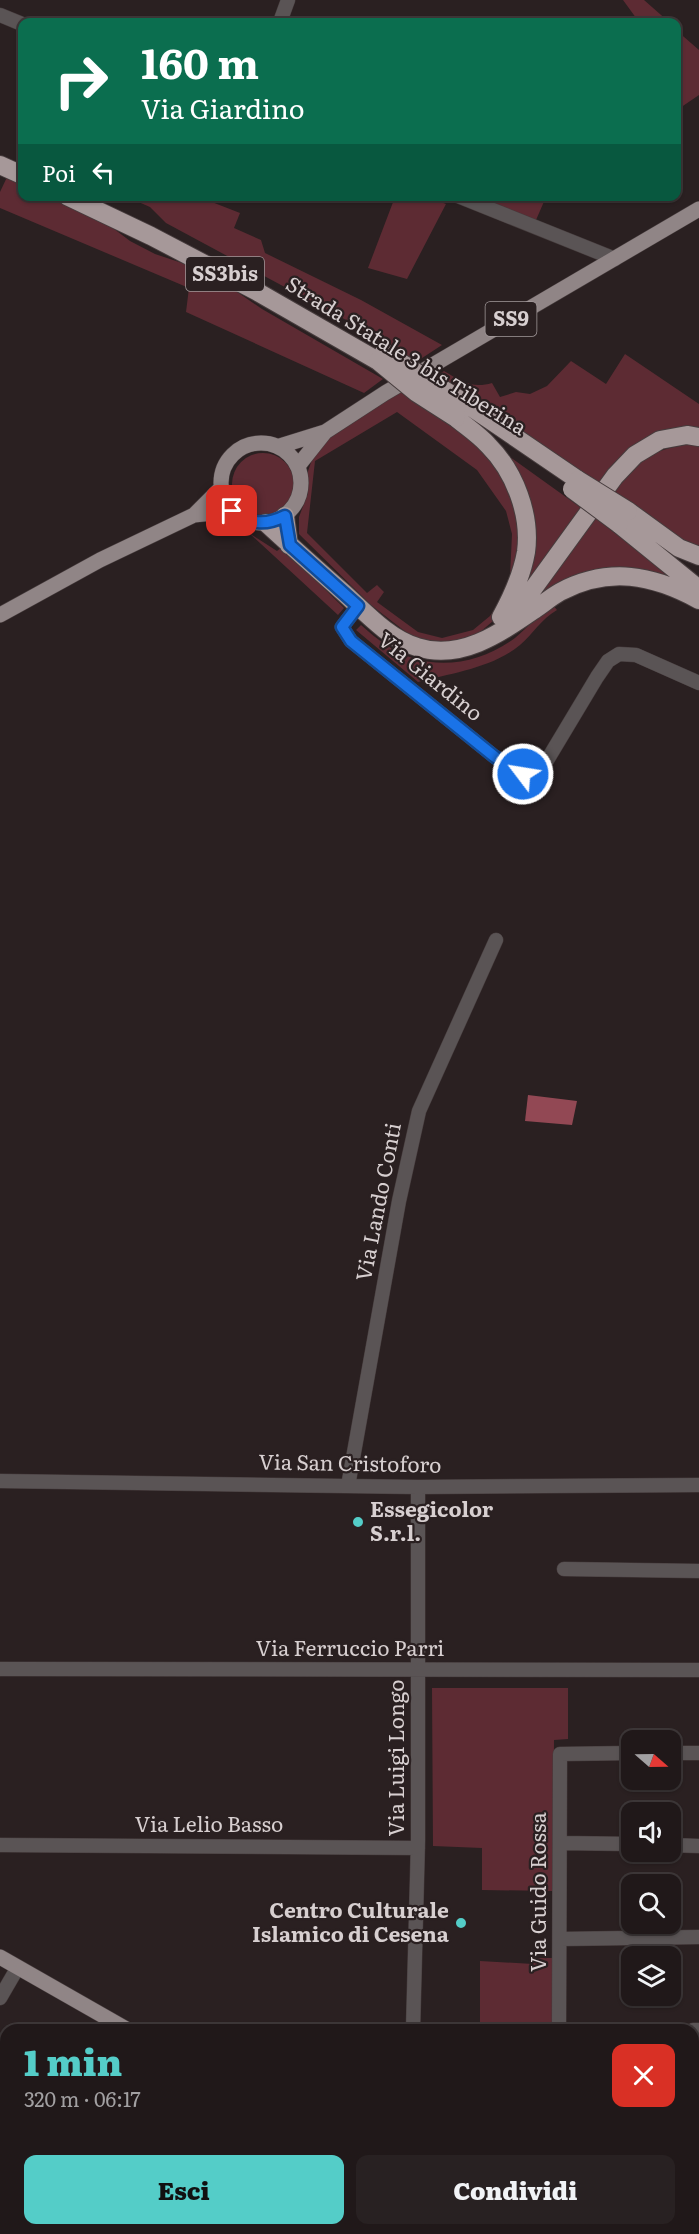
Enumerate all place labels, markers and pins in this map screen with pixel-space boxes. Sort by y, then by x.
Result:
pin [206,485,257,536]
place label: Essegicolor S.r.l. [370,1492,494,1547]
marker: Essegicolor S.r.l. [351,1515,365,1529]
place label: Centro Culturale Islamico di Cesena [252,1893,450,1948]
marker: Centro Culturale Islamico di Cesena [454,1916,468,1930]

